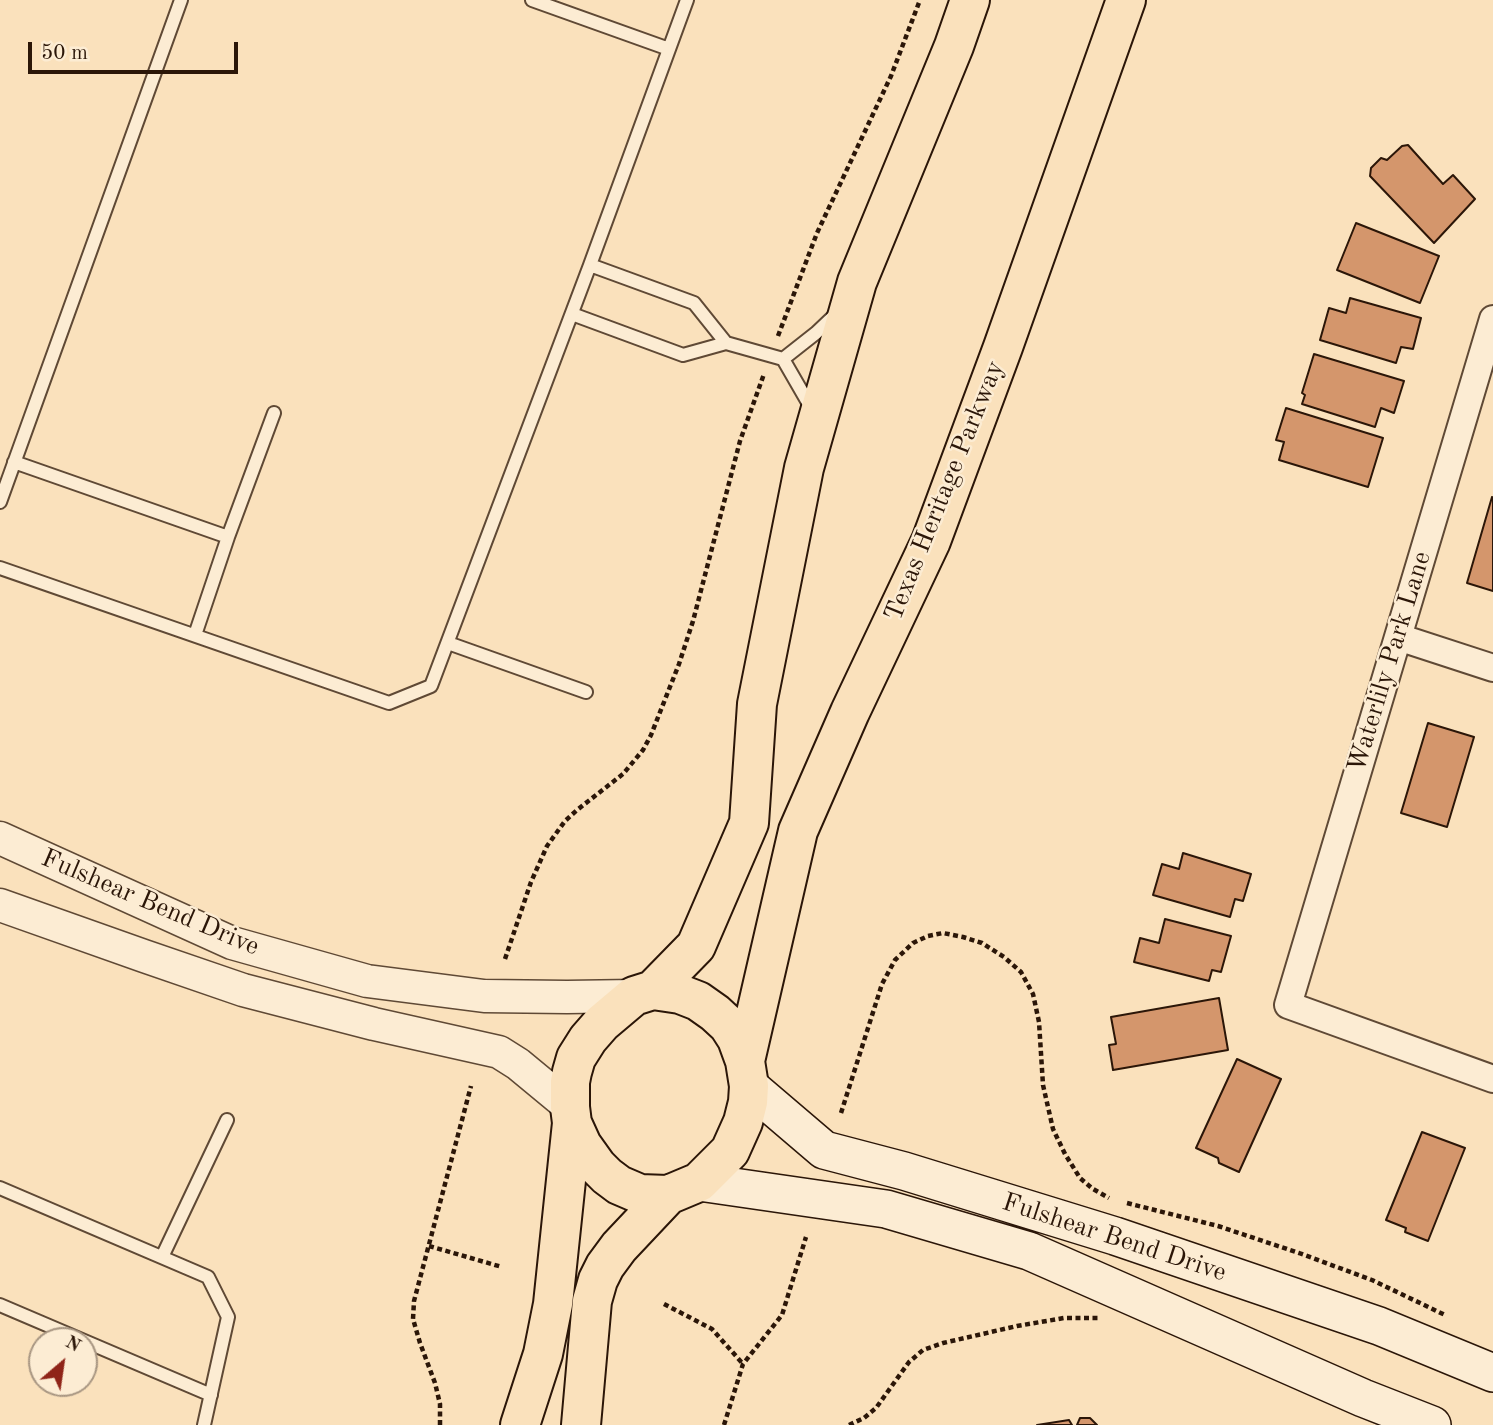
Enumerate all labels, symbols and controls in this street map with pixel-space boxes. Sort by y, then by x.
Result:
scale bar [32,28,242,72]
text: 50 m [41,43,88,64]
street label: Texas Heritage Parkway [878,356,1012,626]
street label: Waterlily Park Lane [1342,548,1438,776]
street label: Fulshear Bend Drive [36,843,264,963]
street label: Fulshear Bend Drive [998,1187,1230,1289]
north arrow [28,1327,98,1397]
text: N [61,1333,83,1357]

